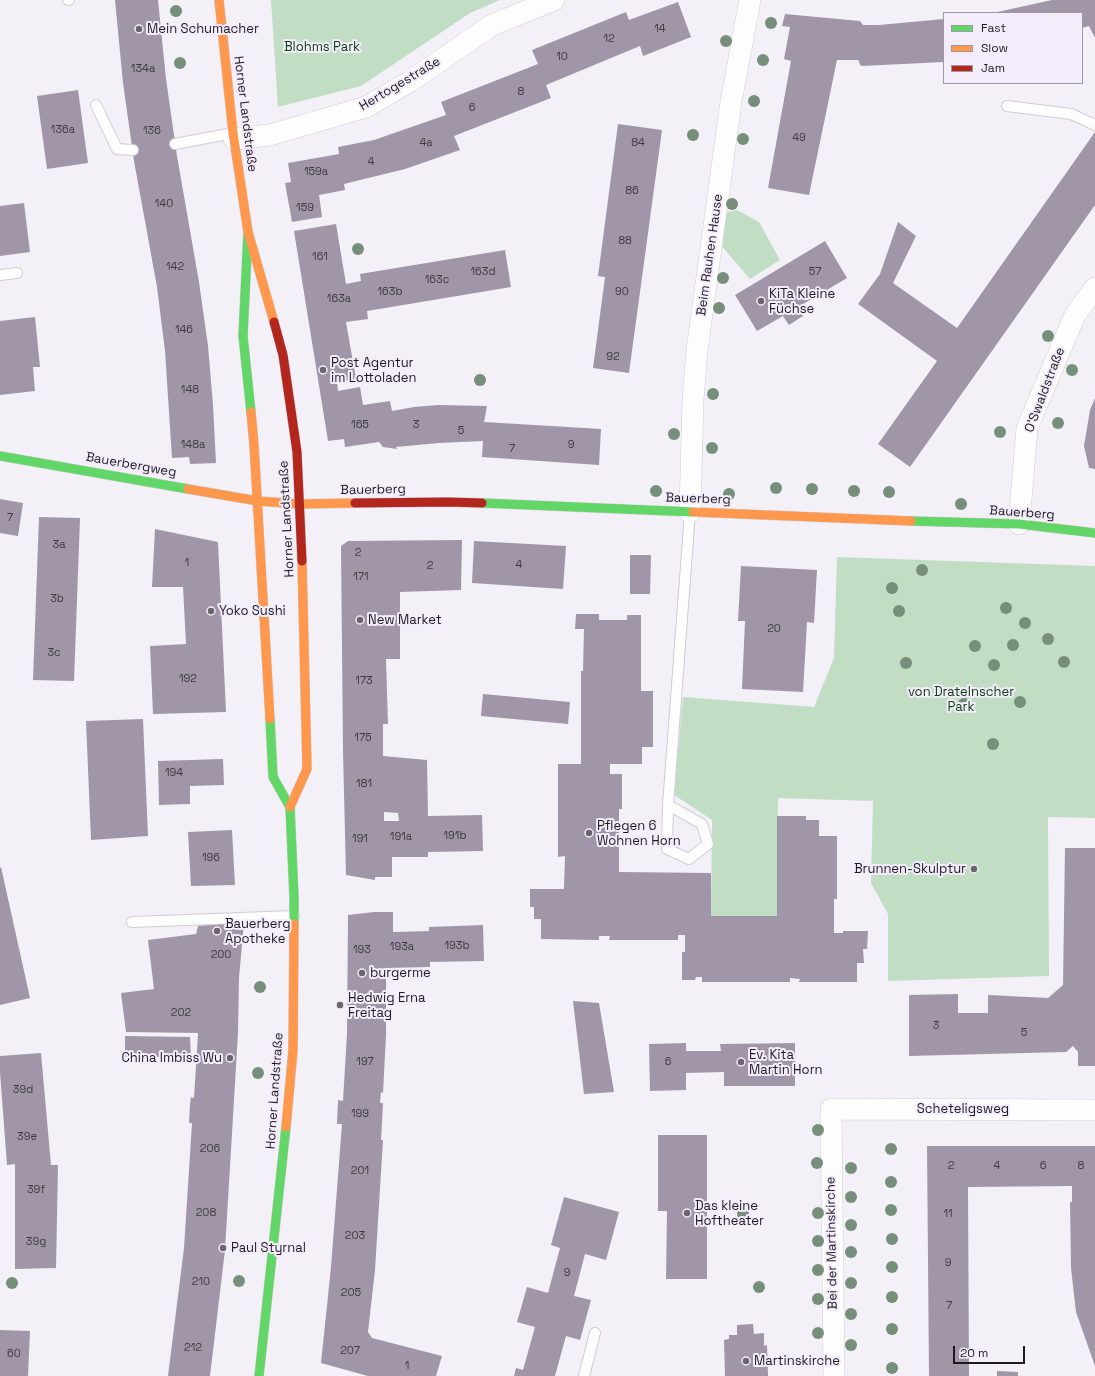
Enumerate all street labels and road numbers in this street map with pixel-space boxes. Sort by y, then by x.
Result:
street label: Hertogestraße [357,54,443,114]
street label: Horner Landstraße [230,55,260,173]
street label: Beim Rauhen Hause [694,193,726,317]
street label: O'Swaldstraße [1022,345,1068,435]
street label: Bauerbergweg [84,449,178,481]
street label: Horner Landstraße [276,460,298,578]
street label: Bauerberg [340,482,406,498]
street label: Bauerberg [665,490,731,508]
street label: Bauerberg [989,503,1055,523]
street label: Horner Landstraße [263,1032,287,1150]
street label: Scheteligsweg [917,1101,1009,1117]
street label: Bei der Martinskirche [823,1176,841,1310]

